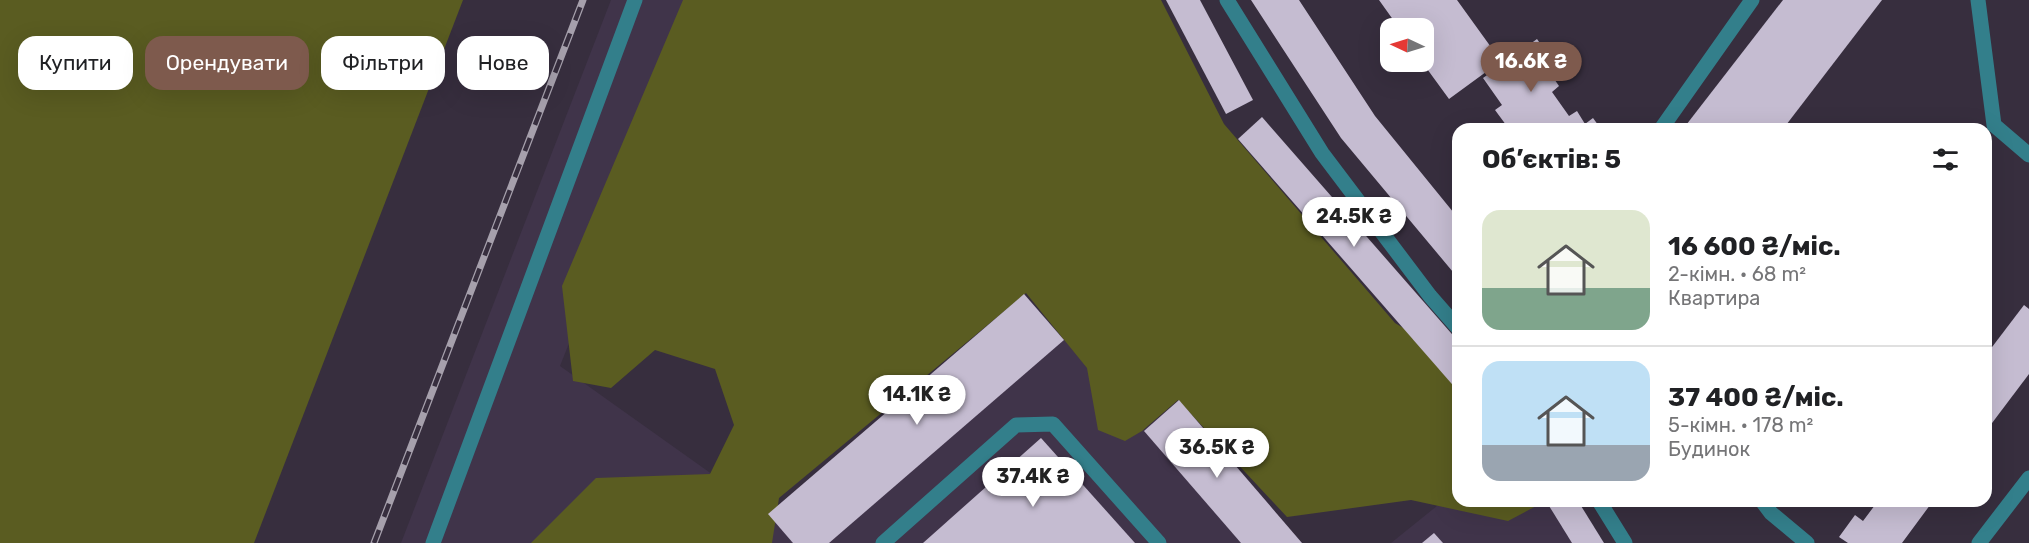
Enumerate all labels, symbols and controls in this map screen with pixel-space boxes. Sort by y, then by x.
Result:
north arrow [1380,18,1434,72]
map controls [1380,18,1434,72]
chip: Купити [18,36,133,90]
chip: Орендувати [145,36,309,90]
chip: Фільтри [321,36,445,90]
chip: Нове [457,36,549,90]
pin: 16.6K ₴ [1476,42,1586,93]
text: 16.6K ₴ [1495,49,1567,73]
icon: filters [1929,143,1962,176]
text: Об’єктів: 5 [1482,144,1621,175]
pin: 24.5K ₴ [1299,197,1409,248]
text: 24.5K ₴ [1316,204,1392,228]
text: 16 600 ₴/міс. [1668,231,1841,262]
icon: home [1530,234,1602,306]
text: 2-кімн. · 68 m² [1668,262,1806,286]
text: Квартира [1668,286,1760,310]
pin: 14.1K ₴ [862,375,972,426]
text: 14.1K ₴ [883,382,951,406]
text: 37 400 ₴/міс. [1668,382,1844,413]
icon: home [1530,385,1602,457]
text: 5-кімн. · 178 m² [1668,413,1813,437]
pin: 36.5K ₴ [1162,428,1272,479]
text: 36.5K ₴ [1179,435,1255,459]
text: Будинок [1668,437,1750,461]
pin: 37.4K ₴ [978,457,1088,508]
text: 37.4K ₴ [996,464,1070,488]

